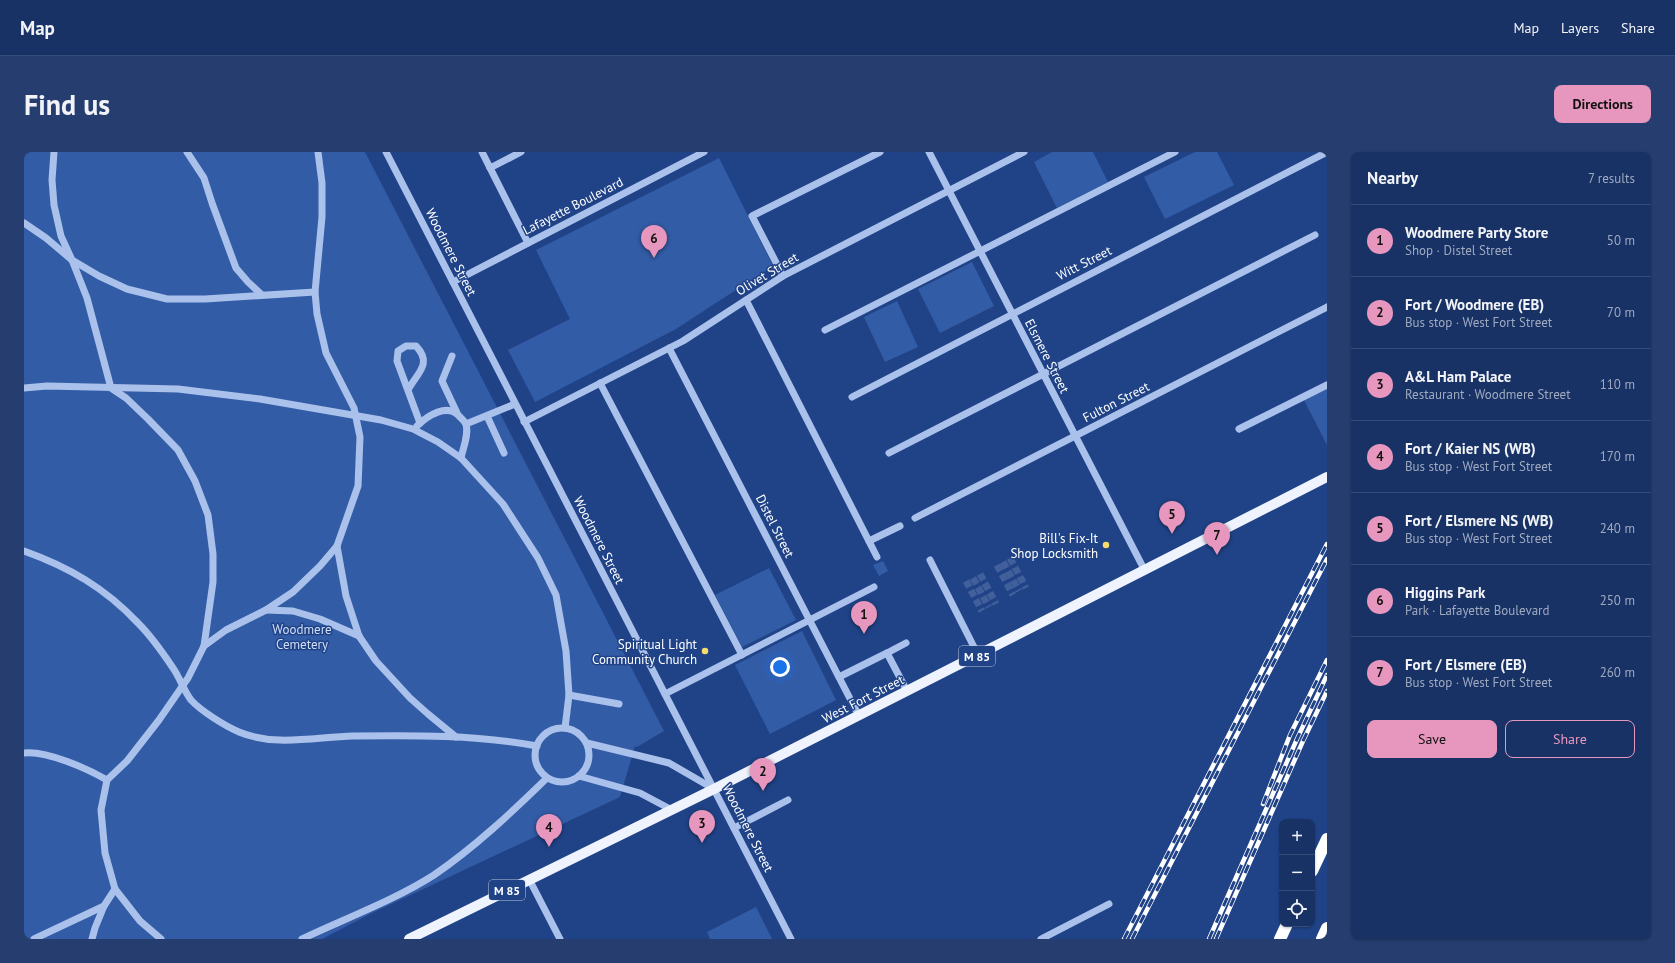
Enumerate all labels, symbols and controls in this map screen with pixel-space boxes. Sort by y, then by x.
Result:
text: Map [20,16,55,40]
text: Map [1513,19,1539,37]
text: Layers [1561,19,1599,37]
text: Share [1621,19,1655,37]
button: Directions [1554,85,1651,123]
text: Find us [24,86,110,123]
text: Nearby [1367,167,1418,189]
text: 7 results [1588,170,1635,187]
street label: Lafayette Boulevard [520,173,626,239]
street label: Woodmere Street [422,205,481,299]
text: Woodmere Party Store [1405,223,1548,242]
pin: 6 [641,225,667,258]
text: 1 [1376,232,1384,249]
text: 50 m [1607,232,1635,249]
street label: Witt Street [1054,242,1115,284]
text: Shop · Distel Street [1405,242,1512,259]
street label: Olivet Street [733,248,802,299]
text: Fort / Woodmere (EB) [1405,295,1544,314]
text: 2 [1376,304,1384,321]
text: 70 m [1607,304,1635,321]
text: Bus stop · West Fort Street [1405,314,1552,331]
street label: Elsmere Street [1021,316,1073,397]
text: A&L Ham Palace [1405,367,1511,386]
text: 3 [1376,376,1384,393]
text: 110 m [1600,376,1635,393]
street label: Fulton Street [1080,378,1153,426]
text: Restaurant · Woodmere Street [1405,386,1571,403]
text: Fort / Kaier NS (WB) [1405,439,1536,458]
text: 4 [1376,448,1384,465]
text: 170 m [1600,448,1635,465]
text: Bus stop · West Fort Street [1405,458,1552,475]
street label: Distel Street [752,491,798,561]
street label: Woodmere Street [570,493,629,587]
pin: 5 [1159,501,1185,534]
text: Fort / Elsmere NS (WB) [1405,511,1554,530]
text: 5 [1376,520,1384,537]
text: 240 m [1600,520,1635,537]
pin: 7 [1204,522,1230,555]
place label: Bill's Fix-It Shop Locksmith [1010,530,1099,562]
text: Bus stop · West Fort Street [1405,530,1552,547]
marker: Bill's Fix-It Shop Locksmith [1101,540,1111,550]
text: Higgins Park [1405,583,1485,602]
text: 6 [1376,592,1384,609]
text: 250 m [1600,592,1635,609]
pin: 1 [851,601,877,634]
text: Park · Lafayette Boulevard [1405,602,1550,619]
park label: Woodmere Cemetery [272,621,332,653]
place label: Spiritual Light Community Church [592,636,698,668]
marker: Spiritual Light Community Church [700,646,710,656]
road number: M 85 [959,646,995,666]
text: Fort / Elsmere (EB) [1405,655,1527,674]
your location [770,657,790,677]
text: 7 [1376,664,1384,681]
text: 260 m [1600,664,1635,681]
street label: West Fort Street [819,671,907,727]
text: Bus stop · West Fort Street [1405,674,1552,691]
button: Save [1367,720,1497,758]
button: Share [1505,720,1635,758]
pin: 2 [750,758,776,791]
street label: Woodmere Street [719,781,778,875]
pin: 3 [689,810,715,843]
pin: 4 [536,814,562,847]
map controls [1279,819,1315,927]
button: + [1279,819,1315,855]
button: − [1279,855,1315,891]
road number: M 85 [489,880,525,900]
button: locate [1279,891,1315,927]

